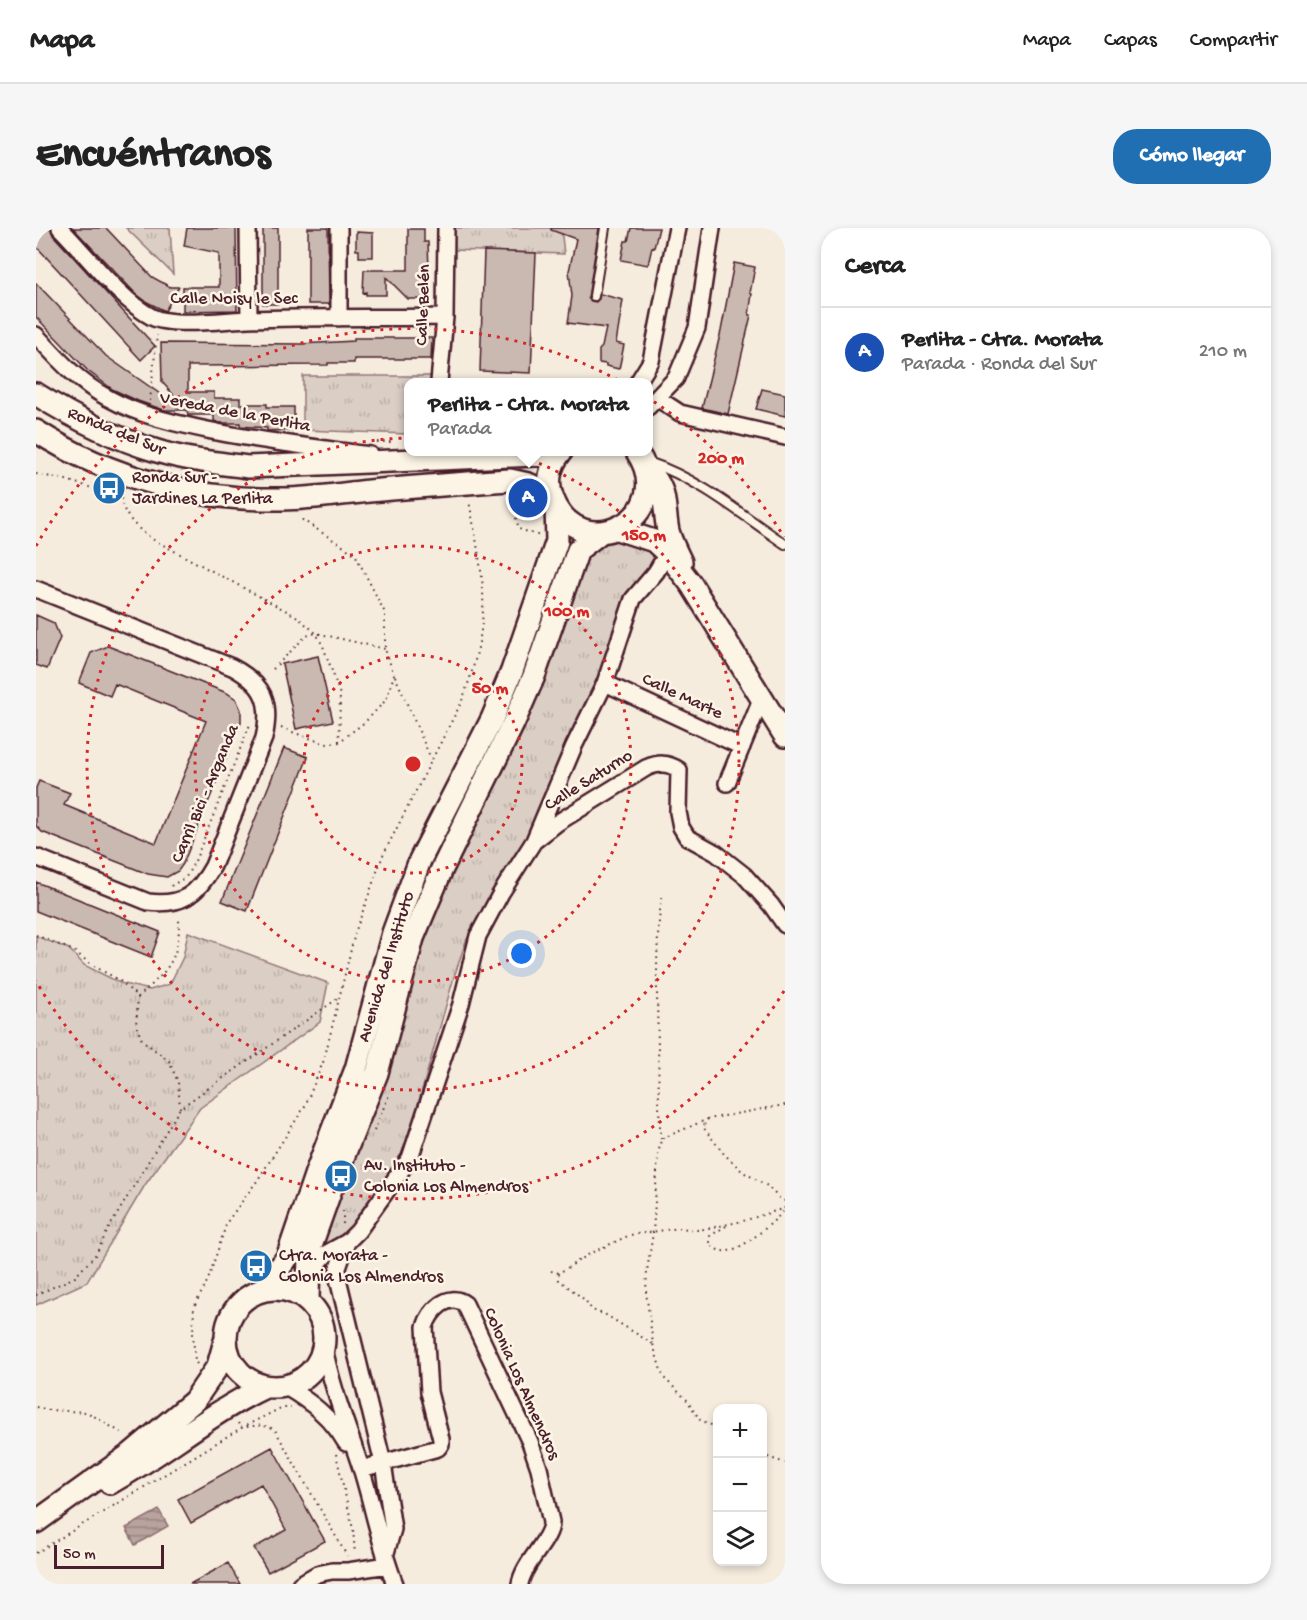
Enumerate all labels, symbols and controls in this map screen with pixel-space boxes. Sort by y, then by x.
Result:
text: Mapa [30,25,94,58]
text: Mapa [1023,29,1071,54]
text: Capas [1104,29,1157,54]
text: Compartir [1190,29,1277,54]
button: Cómo llegar [1113,129,1271,184]
text: Encuéntranos [36,132,270,181]
text: Cerca [845,252,905,283]
street label: Calle Belén [412,263,436,346]
street label: Calle Noisy le Sec [170,289,299,310]
text: Perlita - Ctra. Morata [902,328,1102,354]
text: A [859,341,870,364]
text: 210 m [1199,341,1247,364]
text: Parada · Ronda del Sur [902,354,1096,377]
popup [404,378,653,456]
street label: Vereda de la Perlita [157,388,313,438]
text: Perlita - Ctra. Morata [428,393,629,419]
street label: Ronda del Sur [64,403,169,462]
text: Parada [428,419,491,442]
text: 200 m [698,449,744,470]
place label: Ronda Sur - Jardines La Perlita [132,468,274,510]
bus stop icon: Ronda Sur - Jardines La Perlita [91,470,127,506]
pin: A [508,476,548,520]
text: 150 m [621,526,666,547]
text: 100 m [544,602,590,623]
street label: Calle Marte [638,669,726,725]
text: 50 m [472,679,509,700]
street label: Carril Bici - Arganda [167,721,245,866]
street label: Calle Saturno [541,746,637,816]
centre of rings [403,754,423,774]
street label: Avenida del Instituto [354,889,420,1045]
your location [507,939,536,968]
place label: Av. Instituto - Colonia Los Almendros [364,1156,529,1198]
bus stop icon: Av. Instituto - Colonia Los Almendros [323,1158,359,1194]
place label: Ctra. Morata - Colonia Los Almendros [279,1246,444,1288]
bus stop icon: Ctra. Morata - Colonia Los Almendros [238,1248,274,1284]
street label: Colonia Los Almendros [478,1305,565,1464]
map controls [713,1404,767,1566]
button: + [713,1404,767,1458]
button: − [713,1458,767,1512]
button: layers [713,1512,767,1566]
scale bar [54,1542,164,1570]
text: 50 m [63,1546,96,1565]

